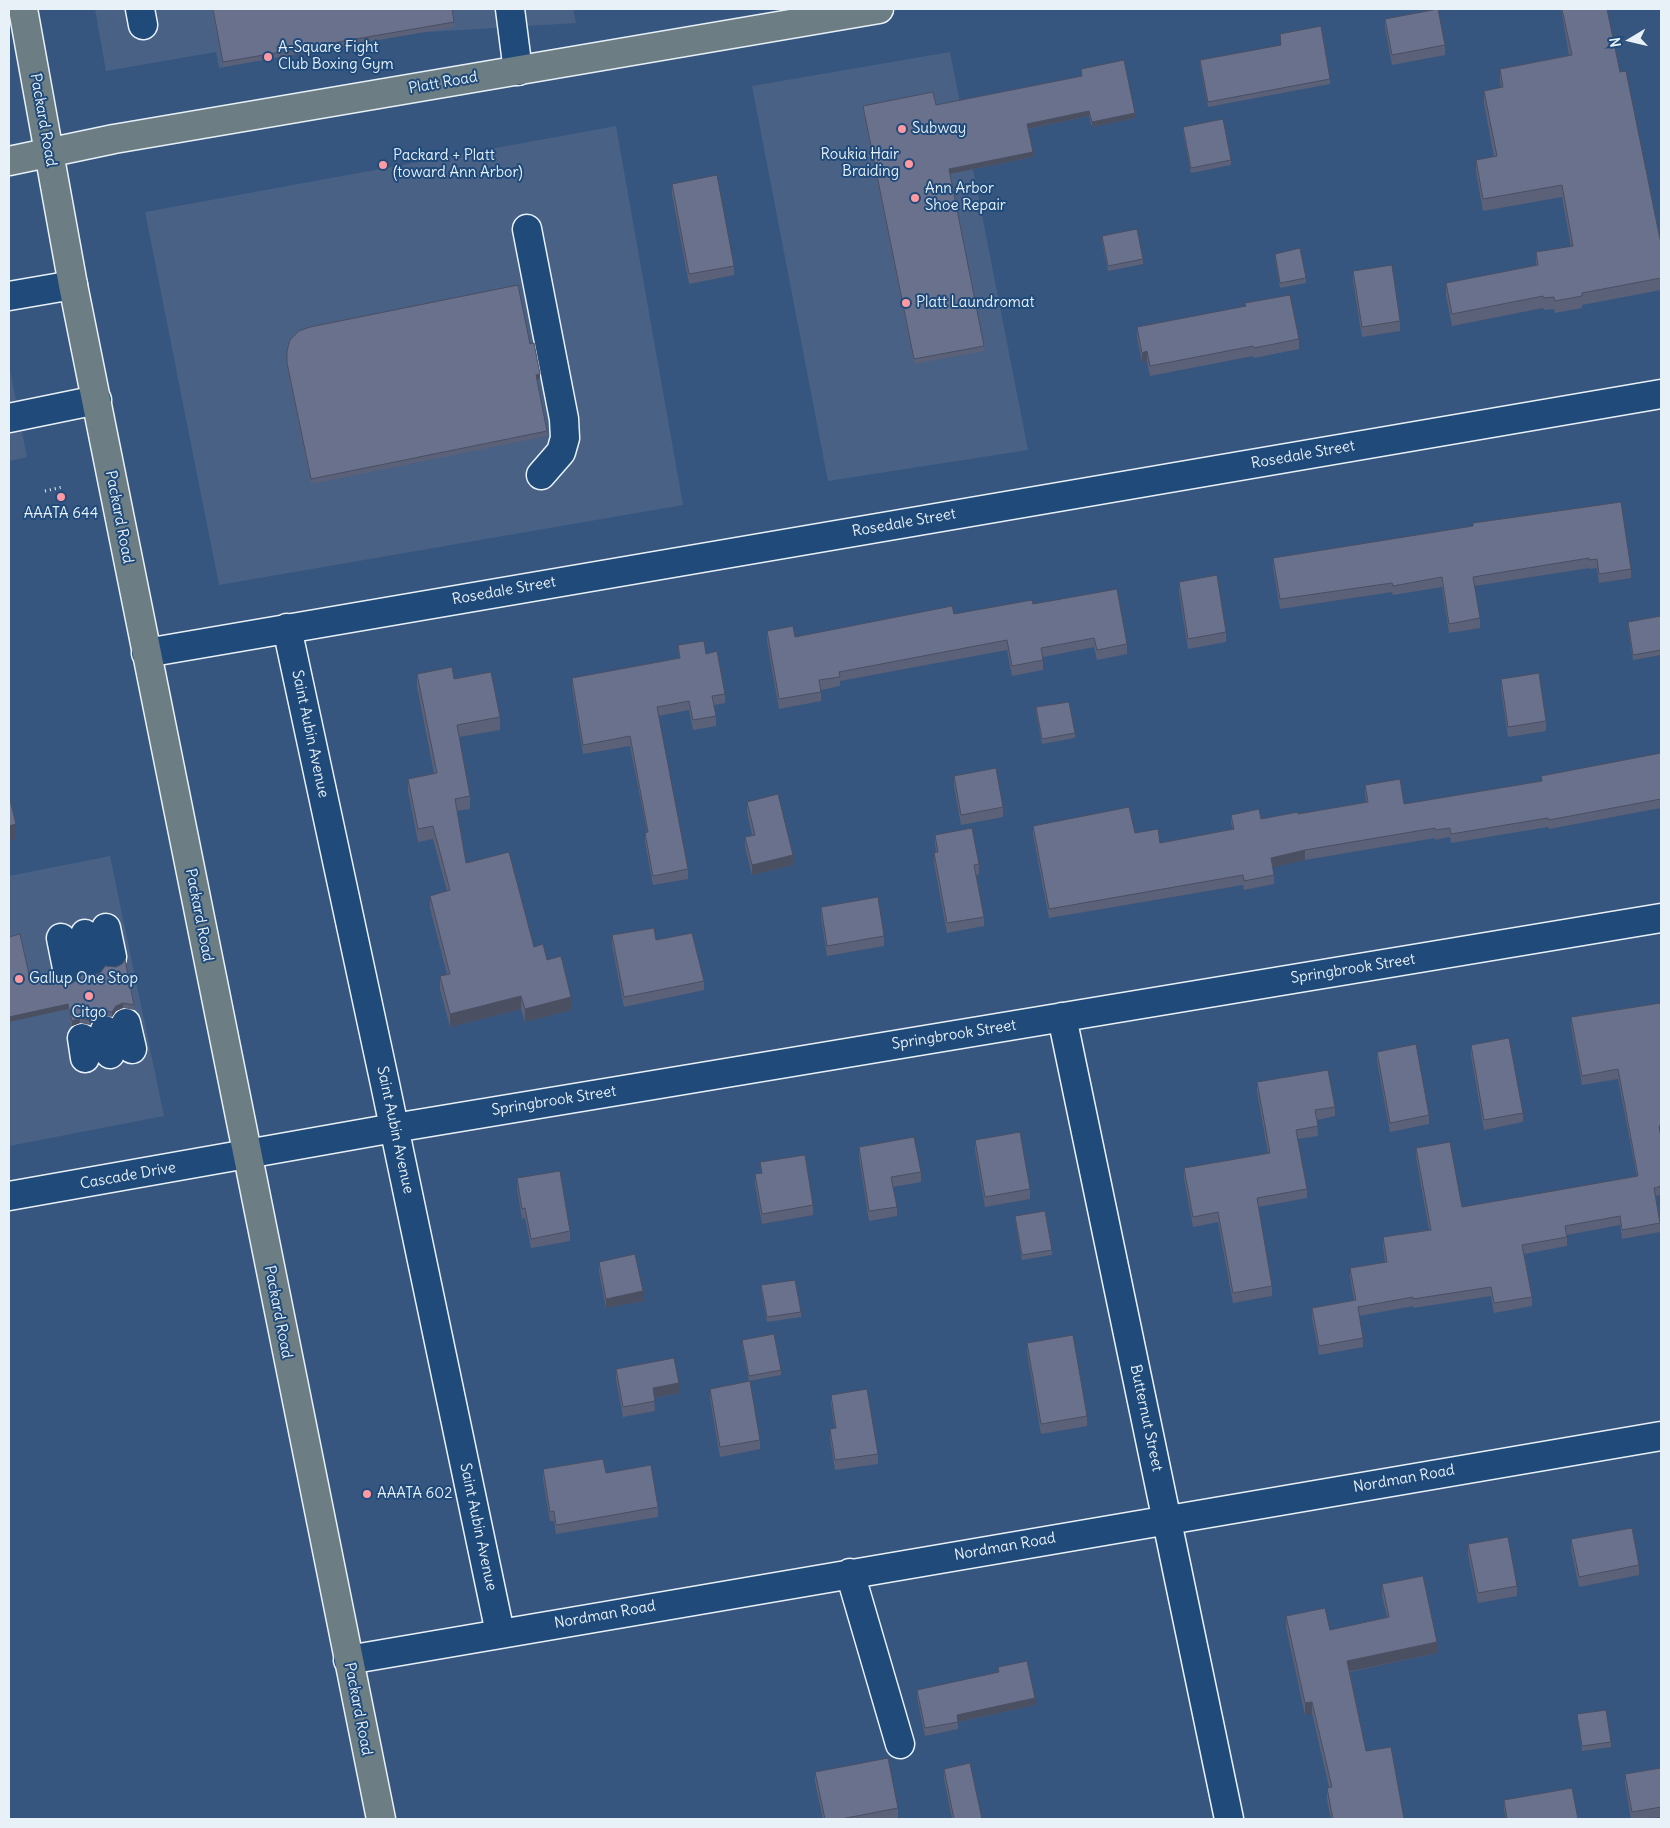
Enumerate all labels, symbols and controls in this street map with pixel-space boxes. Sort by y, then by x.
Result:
north arrow [1605,15,1655,65]
text: N [1606,36,1625,49]
place label: A-Square Fight Club Boxing Gym [278,39,394,74]
marker: A-Square Fight Club Boxing Gym [262,51,274,63]
street label: Platt Road [407,68,479,98]
street label: Packard Road [26,72,60,168]
place label: Subway [912,120,966,138]
marker: Subway [896,123,908,135]
place label: Roukia Hair Braiding [820,146,899,181]
place label: Packard + Platt (toward Ann Arbor) [393,147,523,182]
marker: Roukia Hair Braiding [903,158,915,170]
marker: Packard + Platt (toward Ann Arbor) [377,159,389,171]
place label: Ann Arbor Shoe Repair [925,180,1006,215]
marker: Ann Arbor Shoe Repair [909,192,921,204]
place label: Platt Laundromat [916,294,1035,312]
marker: Platt Laundromat [900,297,912,309]
street label: Rosedale Street [1250,437,1356,473]
street label: Packard Road [101,469,137,565]
marker: AAATA 644 [55,491,67,503]
place label: AAATA 644 [24,505,98,523]
street label: Rosedale Street [851,505,957,541]
street label: Rosedale Street [451,573,557,609]
street label: Saint Aubin Avenue [288,669,332,799]
street label: Packard Road [181,867,217,963]
street label: Springbrook Street [1289,950,1417,988]
place label: Gallup One Stop [29,970,138,988]
marker: Gallup One Stop [13,973,25,985]
marker: Citgo [83,990,95,1002]
place label: Citgo [71,1004,107,1022]
street label: Springbrook Street [890,1016,1018,1054]
street label: Saint Aubin Avenue [373,1065,417,1195]
street label: Springbrook Street [490,1082,618,1120]
street label: Cascade Drive [79,1159,177,1193]
street label: Packard Road [260,1264,296,1360]
street label: Butternut Street [1126,1363,1166,1473]
street label: Nordman Road [1352,1461,1456,1497]
street label: Saint Aubin Avenue [456,1462,500,1592]
place label: AAATA 602 [377,1485,452,1503]
marker: AAATA 602 [361,1488,373,1500]
street label: Nordman Road [953,1529,1057,1565]
street label: Nordman Road [553,1597,657,1633]
street label: Packard Road [340,1661,376,1757]

